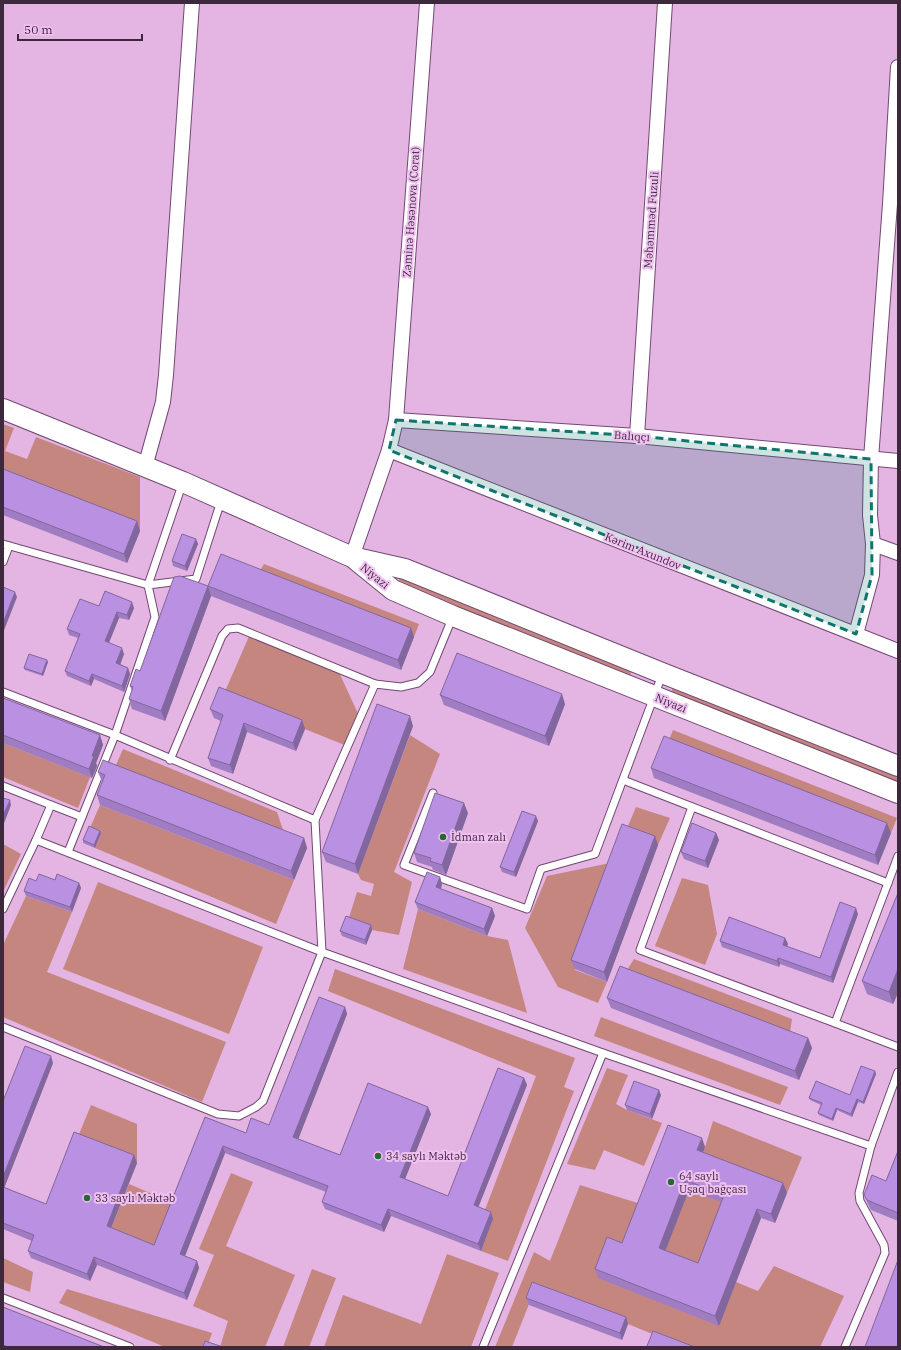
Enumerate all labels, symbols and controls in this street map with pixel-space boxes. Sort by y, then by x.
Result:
scale bar [18,16,142,42]
text: 50 m [24,22,53,37]
street label: Zəminə Həsənova (Corat) [399,146,423,278]
street label: Məhəmməd Fuzuli [641,171,661,269]
street label: Balıqçı [614,428,651,444]
street label: Kərim Axundov [603,529,683,573]
street label: Niyazi [358,560,393,592]
street label: Niyazi [653,690,689,716]
place label: İdman zalı [451,830,506,844]
marker: İdman zalı [438,832,448,842]
place label: 34 saylı Məktəb [386,1149,467,1163]
marker: 34 saylı Məktəb [373,1151,383,1161]
place label: 64 saylı Uşaq bağçası [679,1169,747,1196]
marker: 64 saylı Uşaq bağçası [666,1177,676,1187]
place label: 33 saylı Məktəb [95,1191,176,1205]
marker: 33 saylı Məktəb [82,1193,92,1203]

